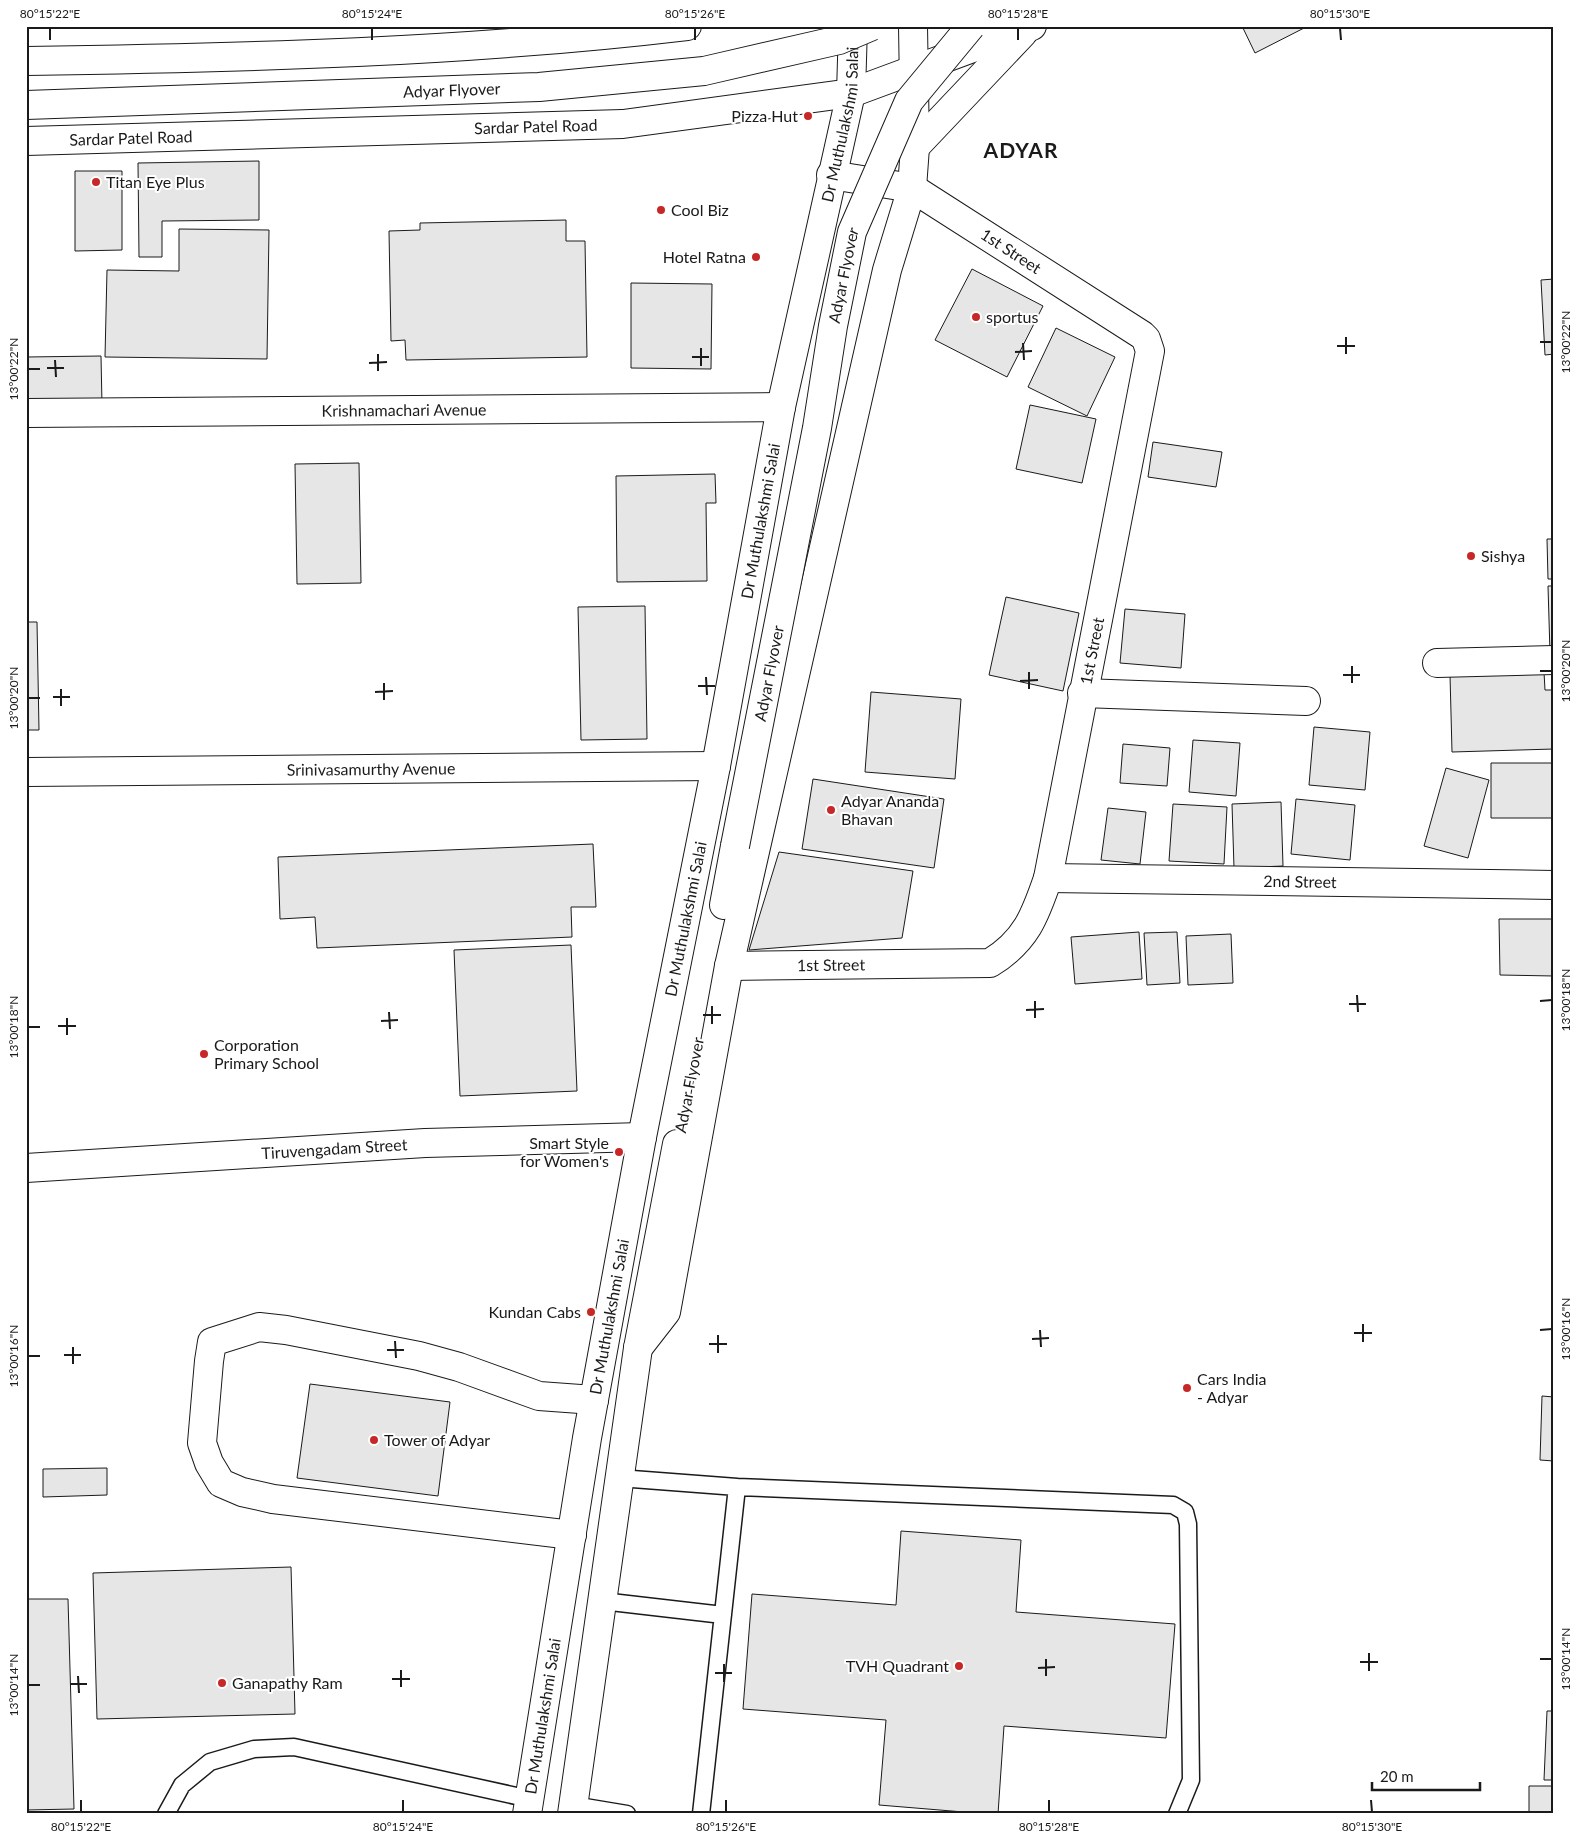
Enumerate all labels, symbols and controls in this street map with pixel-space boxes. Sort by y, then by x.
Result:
text: 80°15'22"E [20,6,80,21]
text: 80°15'24"E [342,6,402,21]
text: 80°15'26"E [665,6,725,21]
text: 80°15'28"E [988,6,1048,21]
text: 80°15'30"E [1310,6,1370,21]
street label: Dr Muthulakshmi Salai [817,46,861,204]
street label: Adyar Flyover [403,78,501,101]
place label: Pizza Hut [731,106,798,125]
marker: Pizza Hut [802,110,814,122]
street label: Sardar Patel Road [474,115,598,137]
street label: Sardar Patel Road [69,126,193,149]
district label: ADYAR [983,137,1058,162]
place label: Titan Eye Plus [106,172,205,191]
marker: Titan Eye Plus [90,176,102,188]
place label: Cool Biz [671,200,729,219]
marker: Cool Biz [655,204,667,216]
street label: Adyar Flyover [824,224,862,325]
street label: 1st Street [978,224,1045,277]
place label: Hotel Ratna [663,247,746,266]
marker: Hotel Ratna [750,251,762,263]
place label: sportus [986,307,1038,326]
marker: sportus [970,311,982,323]
text: 13°00'22"N [1558,311,1573,373]
text: 13°00'22"N [6,338,21,400]
street label: Krishnamachari Avenue [321,399,487,420]
street label: Dr Muthulakshmi Salai [736,442,783,600]
place label: Sishya [1481,546,1525,565]
marker: Sishya [1465,550,1477,562]
street label: 1st Street [1076,615,1107,686]
street label: Adyar Flyover [750,624,787,723]
text: 13°00'20"N [1558,640,1573,702]
text: 13°00'20"N [6,667,21,729]
street label: Srinivasamurthy Avenue [287,758,455,779]
place label: Adyar Ananda Bhavan [841,791,939,828]
marker: Adyar Ananda Bhavan [825,804,837,816]
street label: Dr Muthulakshmi Salai [660,840,710,998]
street label: 2nd Street [1263,871,1337,891]
street label: 1st Street [797,954,865,974]
text: 13°00'18"N [1558,969,1573,1031]
text: 13°00'18"N [6,996,21,1058]
place label: Corporation Primary School [214,1035,319,1072]
street label: Adyar Flyover [670,1035,707,1134]
marker: Corporation Primary School [198,1048,210,1060]
place label: Smart Style for Women's [520,1133,609,1170]
street label: Tiruvengadam Street [261,1134,408,1162]
marker: Smart Style for Women's [613,1146,625,1158]
street label: Dr Muthulakshmi Salai [585,1237,632,1396]
text: 13°00'16"N [1558,1298,1573,1360]
place label: Kundan Cabs [488,1302,581,1321]
marker: Kundan Cabs [585,1306,597,1318]
text: 13°00'16"N [6,1325,21,1387]
place label: Cars India - Adyar [1197,1369,1266,1406]
marker: Cars India - Adyar [1181,1382,1193,1394]
place label: Tower of Adyar [384,1430,490,1449]
marker: Tower of Adyar [368,1434,380,1446]
text: 13°00'14"N [1558,1628,1573,1690]
street label: Dr Muthulakshmi Salai [520,1637,564,1796]
text: 13°00'14"N [6,1654,21,1716]
place label: TVH Quadrant [846,1656,949,1675]
marker: TVH Quadrant [953,1660,965,1672]
place label: Ganapathy Ram [232,1673,343,1692]
marker: Ganapathy Ram [216,1677,228,1689]
scale bar [1372,1760,1480,1792]
text: 20 m [1380,1767,1414,1785]
text: 80°15'22"E [51,1819,111,1834]
text: 80°15'24"E [373,1819,433,1834]
text: 80°15'26"E [696,1819,756,1834]
text: 80°15'28"E [1019,1819,1079,1834]
text: 80°15'30"E [1342,1819,1402,1834]

